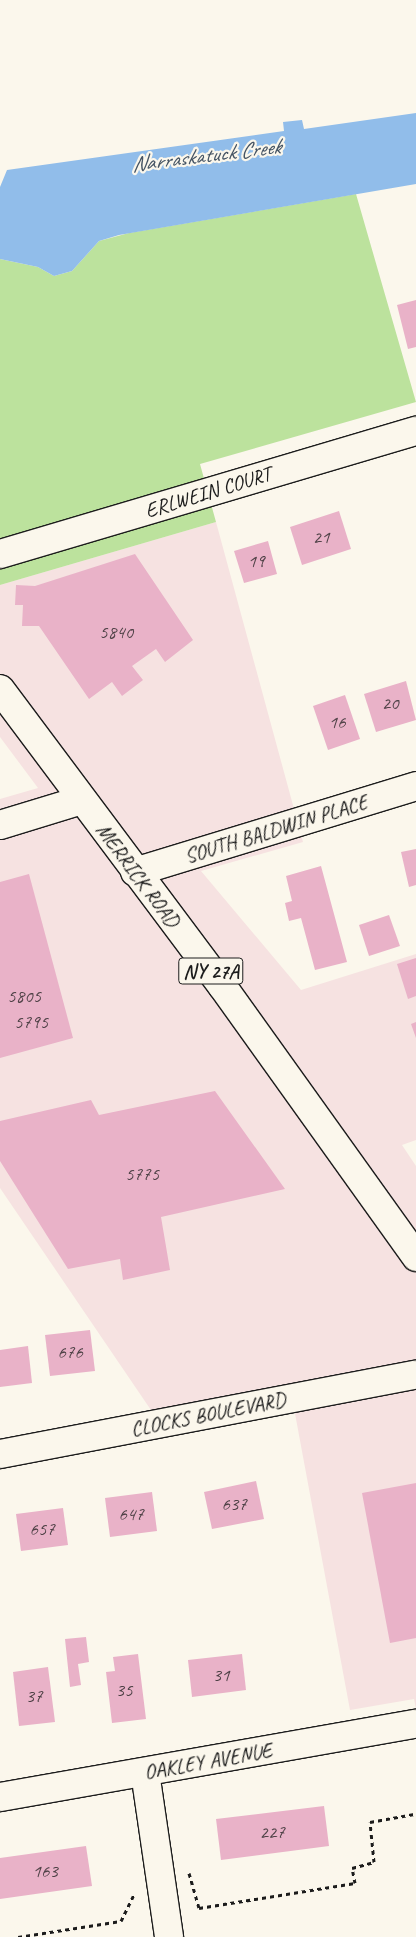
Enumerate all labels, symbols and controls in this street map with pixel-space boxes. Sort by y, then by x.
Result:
water label: Narraskatuck Creek [130,134,282,178]
street label: ERLWEIN COURT [142,461,274,523]
house number: 21 [312,527,330,549]
house number: 19 [247,551,265,573]
house number: 5840 [99,622,133,644]
house number: 20 [381,693,399,715]
house number: 16 [328,712,346,734]
street label: SOUTH BALDWIN PLACE [181,789,371,869]
street label: MERRICK ROAD [90,818,186,932]
road number: NY 27A [177,954,245,988]
house number: 5805 [7,986,41,1008]
house number: 5795 [14,1012,48,1034]
house number: 5775 [125,1164,159,1186]
house number: 676 [57,1342,83,1364]
street label: CLOCKS BOULEVARD [128,1387,288,1441]
house number: 637 [221,1494,247,1516]
house number: 647 [118,1504,144,1526]
house number: 657 [29,1519,55,1541]
house number: 31 [212,1665,230,1687]
house number: 35 [115,1680,133,1702]
house number: 37 [25,1686,43,1708]
street label: OAKLEY AVENUE [142,1737,274,1785]
house number: 227 [259,1822,285,1844]
house number: 163 [32,1861,58,1883]

